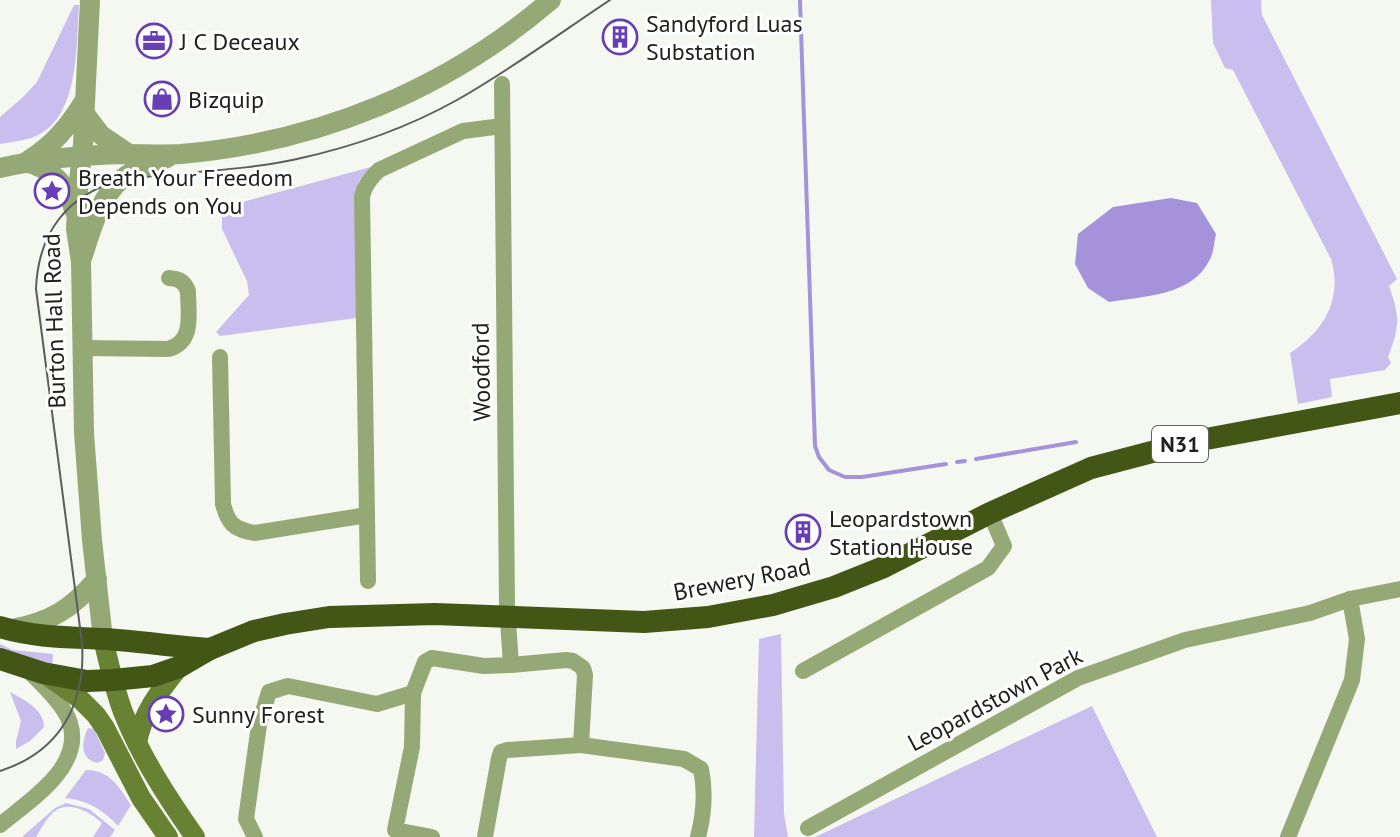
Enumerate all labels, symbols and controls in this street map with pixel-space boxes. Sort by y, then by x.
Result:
place label: Sandyford Luas Substation [646,8,802,67]
building icon: Sandyford Luas Substation [601,18,639,56]
office icon: J C Deceaux [135,22,173,60]
place label: J C Deceaux [179,26,300,57]
shop icon: Bizquip [143,80,181,118]
place label: Bizquip [188,84,264,115]
place label: Breath Your Freedom Depends on You [78,162,293,221]
place icon: Breath Your Freedom Depends on You [33,172,71,210]
street label: Burton Hall Road [35,233,73,409]
street label: Woodford [465,322,497,422]
road number: N31 [1152,426,1208,462]
place label: Leopardstown Station House [829,503,973,562]
building icon: Leopardstown Station House [784,513,822,551]
street label: Brewery Road [671,550,813,608]
street label: Leopardstown Park [902,640,1088,758]
place icon: Sunny Forest [147,695,185,733]
place label: Sunny Forest [192,699,325,730]

